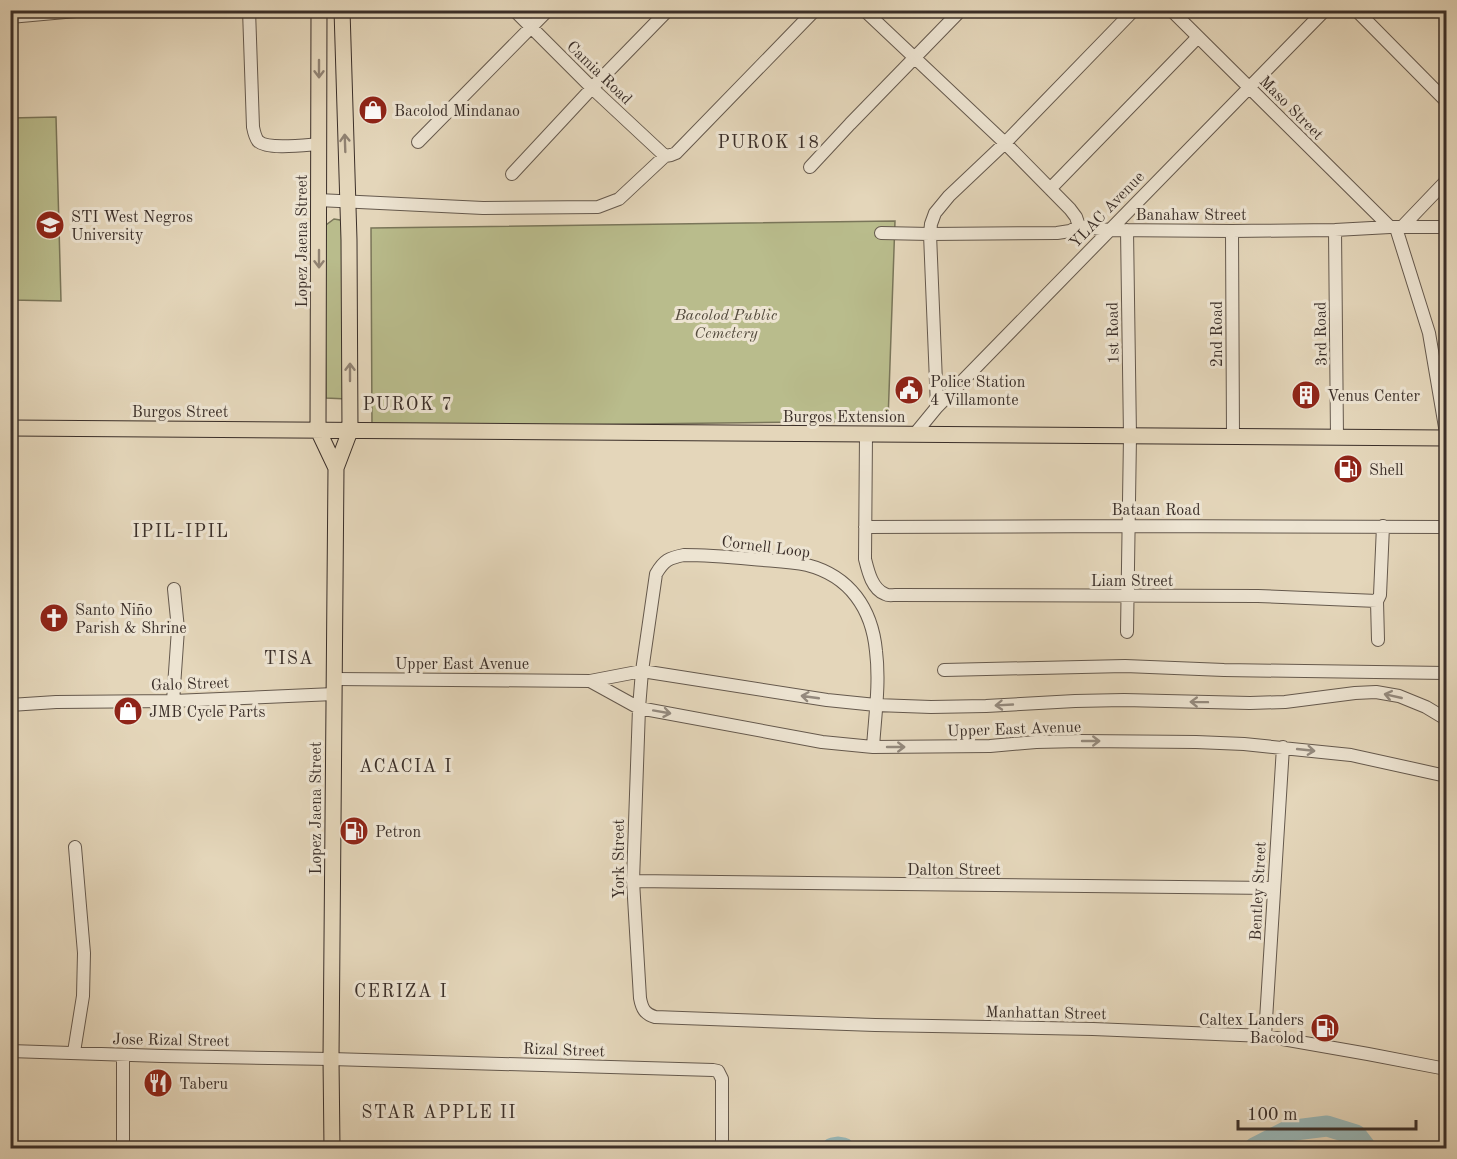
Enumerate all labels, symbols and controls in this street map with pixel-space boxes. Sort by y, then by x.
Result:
street label: Camia Road [563,39,634,108]
one-way arrow [313,58,325,78]
street label: Maso Street [1256,73,1326,144]
shop icon: Bacolod Mindanao [357,94,389,126]
place label: Bacolod Mindanao [394,104,520,120]
one-way arrow [340,134,351,154]
district label: PUROK 18 [718,134,820,152]
street label: YLAC Avenue [1067,169,1148,252]
street label: Lopez Jaena Street [295,174,311,308]
street label: Banahaw Street [1135,208,1247,224]
school or university icon: STI West Negros University [34,209,66,241]
place label: STI West Negros University [71,210,193,244]
one-way arrow [313,248,325,268]
street label: 2nd Road [1210,301,1226,367]
street label: 1st Road [1105,302,1123,364]
street label: 3rd Road [1313,302,1331,366]
park label: Bacolod Public Cemetery [674,308,778,342]
one-way arrow [344,363,356,383]
public building icon: Police Station 4 Villamonte [893,374,925,406]
place label: Police Station 4 Villamonte [930,375,1026,409]
building icon: Venus Center [1290,379,1322,411]
place label: Venus Center [1327,389,1420,405]
district label: PUROK 7 [363,396,453,414]
street label: Burgos Street [132,405,229,421]
street label: Burgos Extension [783,410,906,426]
fuel station icon: Shell [1332,453,1364,485]
place label: Shell [1369,463,1404,479]
street label: Bataan Road [1111,503,1201,519]
district label: IPIL-IPIL [132,523,230,541]
street label: Cornell Loop [721,535,811,561]
street label: Liam Street [1091,574,1174,590]
church icon: Santo Niño Parish & Shrine [38,602,70,634]
place label: Santo Niño Parish & Shrine [75,603,187,637]
district label: TISA [264,650,314,668]
street label: Upper East Avenue [395,657,529,673]
street label: Galo Street [151,676,230,694]
one-way arrow [1384,689,1403,701]
one-way arrow [800,692,820,703]
shop icon: JMB Cycle Parts [112,695,144,727]
one-way arrow [1189,696,1209,708]
one-way arrow [995,700,1015,711]
place label: JMB Cycle Parts [149,705,265,721]
one-way arrow [652,707,671,718]
street label: Upper East Avenue [947,720,1081,740]
one-way arrow [1080,735,1100,747]
street label: Lopez Jaena Street [309,741,325,875]
one-way arrow [885,741,905,753]
one-way arrow [1296,745,1316,756]
district label: ACACIA I [359,758,453,776]
fuel station icon: Petron [338,815,370,847]
street label: York Street [612,819,628,899]
place label: Petron [375,825,422,841]
street label: Bentley Street [1248,841,1270,941]
street label: Dalton Street [907,863,1001,879]
district label: CERIZA I [354,983,448,1001]
street label: Manhattan Street [985,1005,1107,1023]
fuel station icon: Caltex Landers Bacolod [1309,1012,1341,1044]
place label: Caltex Landers Bacolod [1199,1013,1304,1047]
street label: Jose Rizal Street [112,1032,230,1050]
street label: Rizal Street [523,1042,606,1060]
restaurant icon: Taberu [142,1067,174,1099]
place label: Taberu [179,1077,229,1093]
scale bar [1238,1093,1416,1131]
district label: STAR APPLE II [361,1104,517,1122]
text: 100 m [1247,1106,1298,1124]

